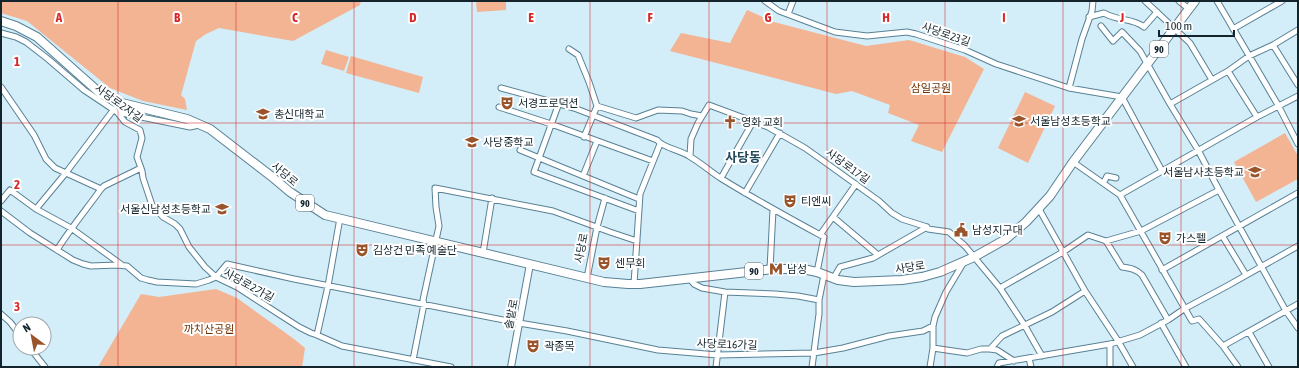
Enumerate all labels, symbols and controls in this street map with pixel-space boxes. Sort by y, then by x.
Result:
text: A [55,10,63,25]
text: B [174,10,181,25]
text: C [292,10,298,25]
text: D [409,10,417,25]
text: E [528,10,534,25]
text: F [647,10,653,25]
text: G [765,10,772,25]
text: H [882,10,890,25]
text: I [1002,10,1006,25]
text: J [1119,10,1124,25]
scale bar [1159,12,1234,38]
text: 100 m [1165,19,1192,33]
street label: 사당로23길 [920,20,972,48]
road number: 90 [1150,41,1168,57]
text: 1 [14,54,20,69]
street label: 사당로2자길 [93,82,145,124]
park label: 삼일공원 [911,82,951,94]
theatre icon: 서경프로덕션 [499,95,515,111]
place label: 서경프로덕션 [518,97,579,109]
school or university icon: 총신대학교 [255,106,271,122]
place label: 총신대학교 [274,108,325,120]
school or university icon: 서울남성초등학교 [1011,113,1027,129]
church icon: 영화 교회 [722,114,738,130]
place label: 서울남성초등학교 [1030,115,1111,127]
place label: 영화 교회 [741,116,783,128]
school or university icon: 사당중학교 [464,134,480,150]
place label: 사당중학교 [483,136,534,148]
street label: 사당로17길 [824,146,872,186]
district label: 사당동 [725,150,761,165]
street label: 사당로 [270,160,300,188]
school or university icon: 서울남사초등학교 [1247,164,1263,180]
place label: 서울남사초등학교 [1163,166,1244,178]
text: 2 [14,177,20,192]
theatre icon: 티엔씨 [782,193,798,209]
road number: 90 [296,195,314,211]
place label: 티엔씨 [801,195,831,207]
school or university icon: 서울신남성초등학교 [214,201,230,217]
place label: 서울신남성초등학교 [120,203,211,215]
public building icon: 남성지구대 [953,222,969,238]
place label: 남성지구대 [972,224,1023,236]
theatre icon: 가스펠 [1157,230,1173,246]
street label: 사당로 [572,232,590,264]
place label: 가스펠 [1176,232,1206,244]
theatre icon: 김상건 민족 예술단 [354,242,370,258]
place label: 김상건 민족 예술단 [373,244,457,256]
theatre icon: 센무회 [596,255,612,271]
place label: 센무회 [615,257,645,269]
street label: 사당로 [894,259,926,275]
metro station icon: 남성 [768,261,784,277]
road number: 90 [745,263,763,279]
place label: 남성 [787,263,807,275]
street label: 사당로2가길 [222,266,276,304]
street label: 솔밭로 [502,298,520,330]
text: 3 [14,299,20,314]
north arrow [12,316,52,356]
text: N [21,321,33,334]
park label: 까치산공원 [184,323,234,335]
street label: 사당로16가길 [696,337,758,351]
theatre icon: 곽종목 [525,338,541,354]
place label: 곽종목 [544,340,574,352]

